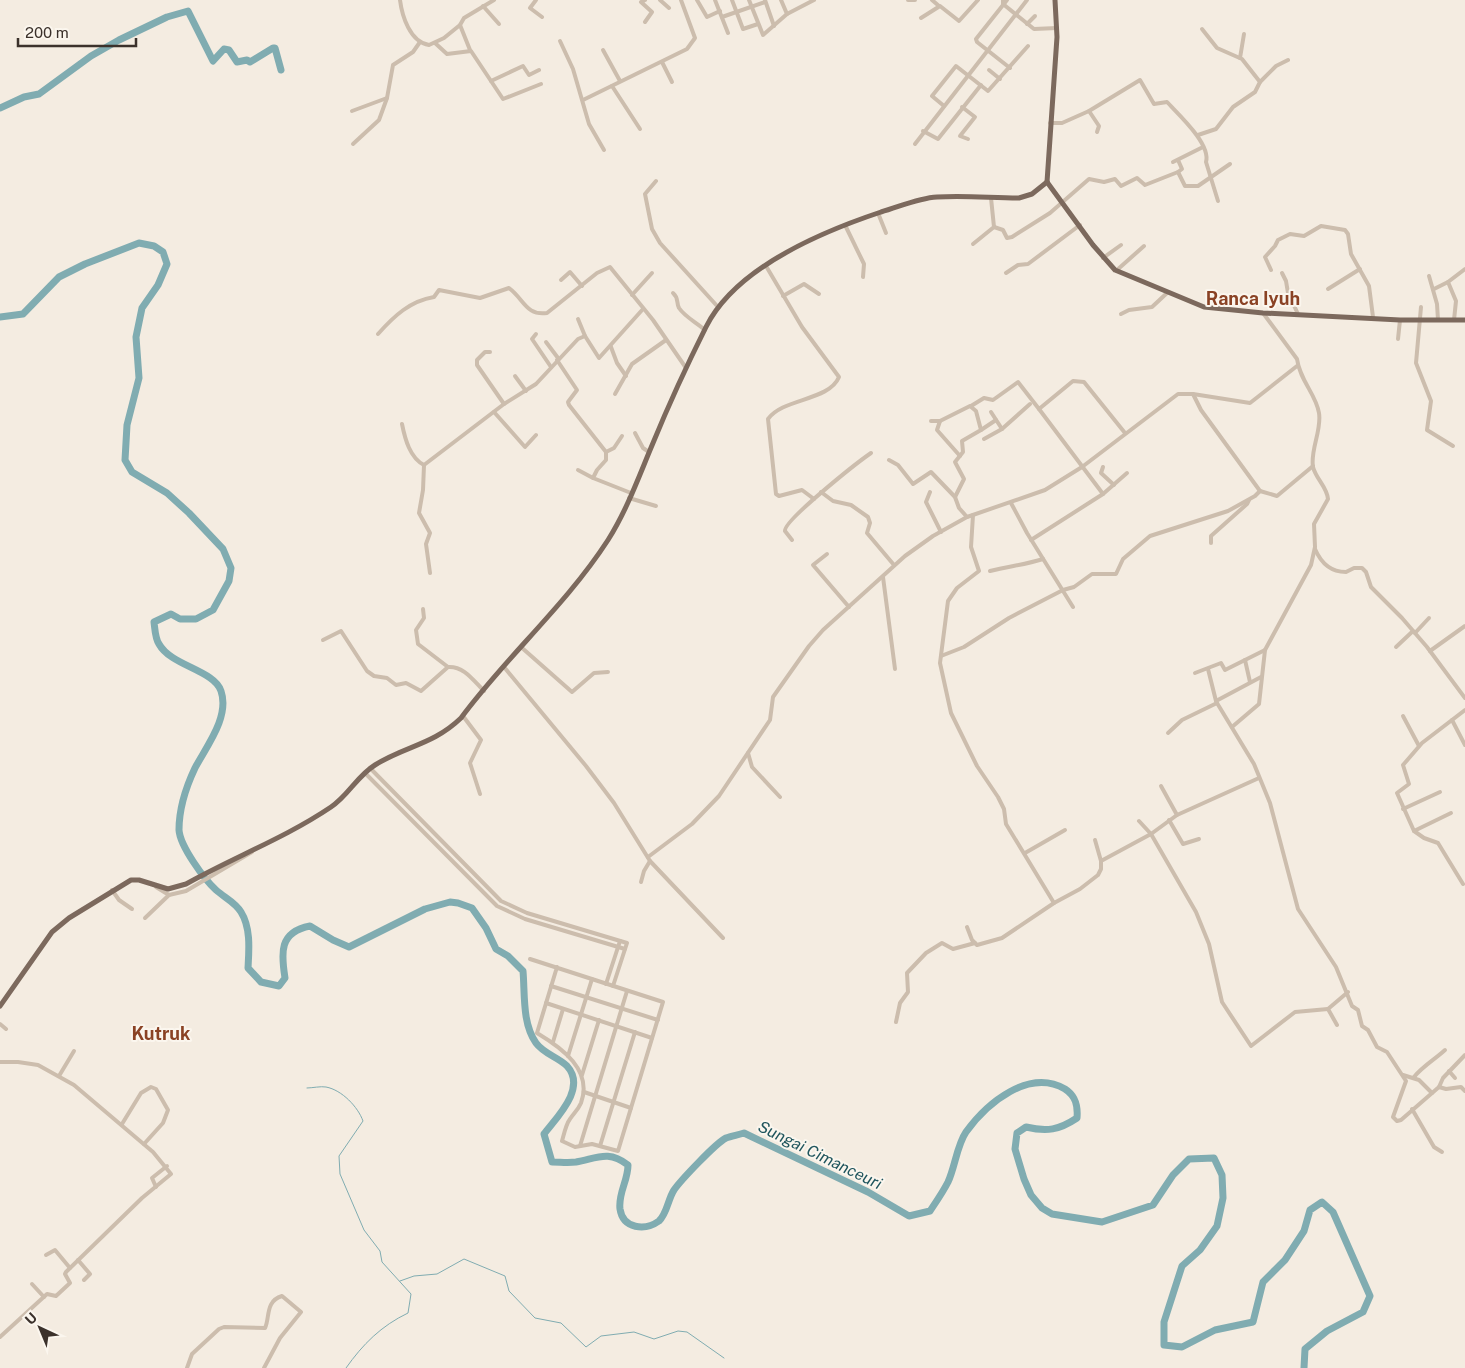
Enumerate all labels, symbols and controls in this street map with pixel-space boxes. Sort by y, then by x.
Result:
scale bar [18,15,135,47]
text: 200 m [25,24,69,41]
district label: Ranca Iyuh [1206,288,1300,309]
district label: Kutruk [131,1023,191,1044]
water label: Sungai Cimanceuri [755,1117,885,1193]
north arrow [15,1303,65,1353]
text: U [22,1309,40,1328]

